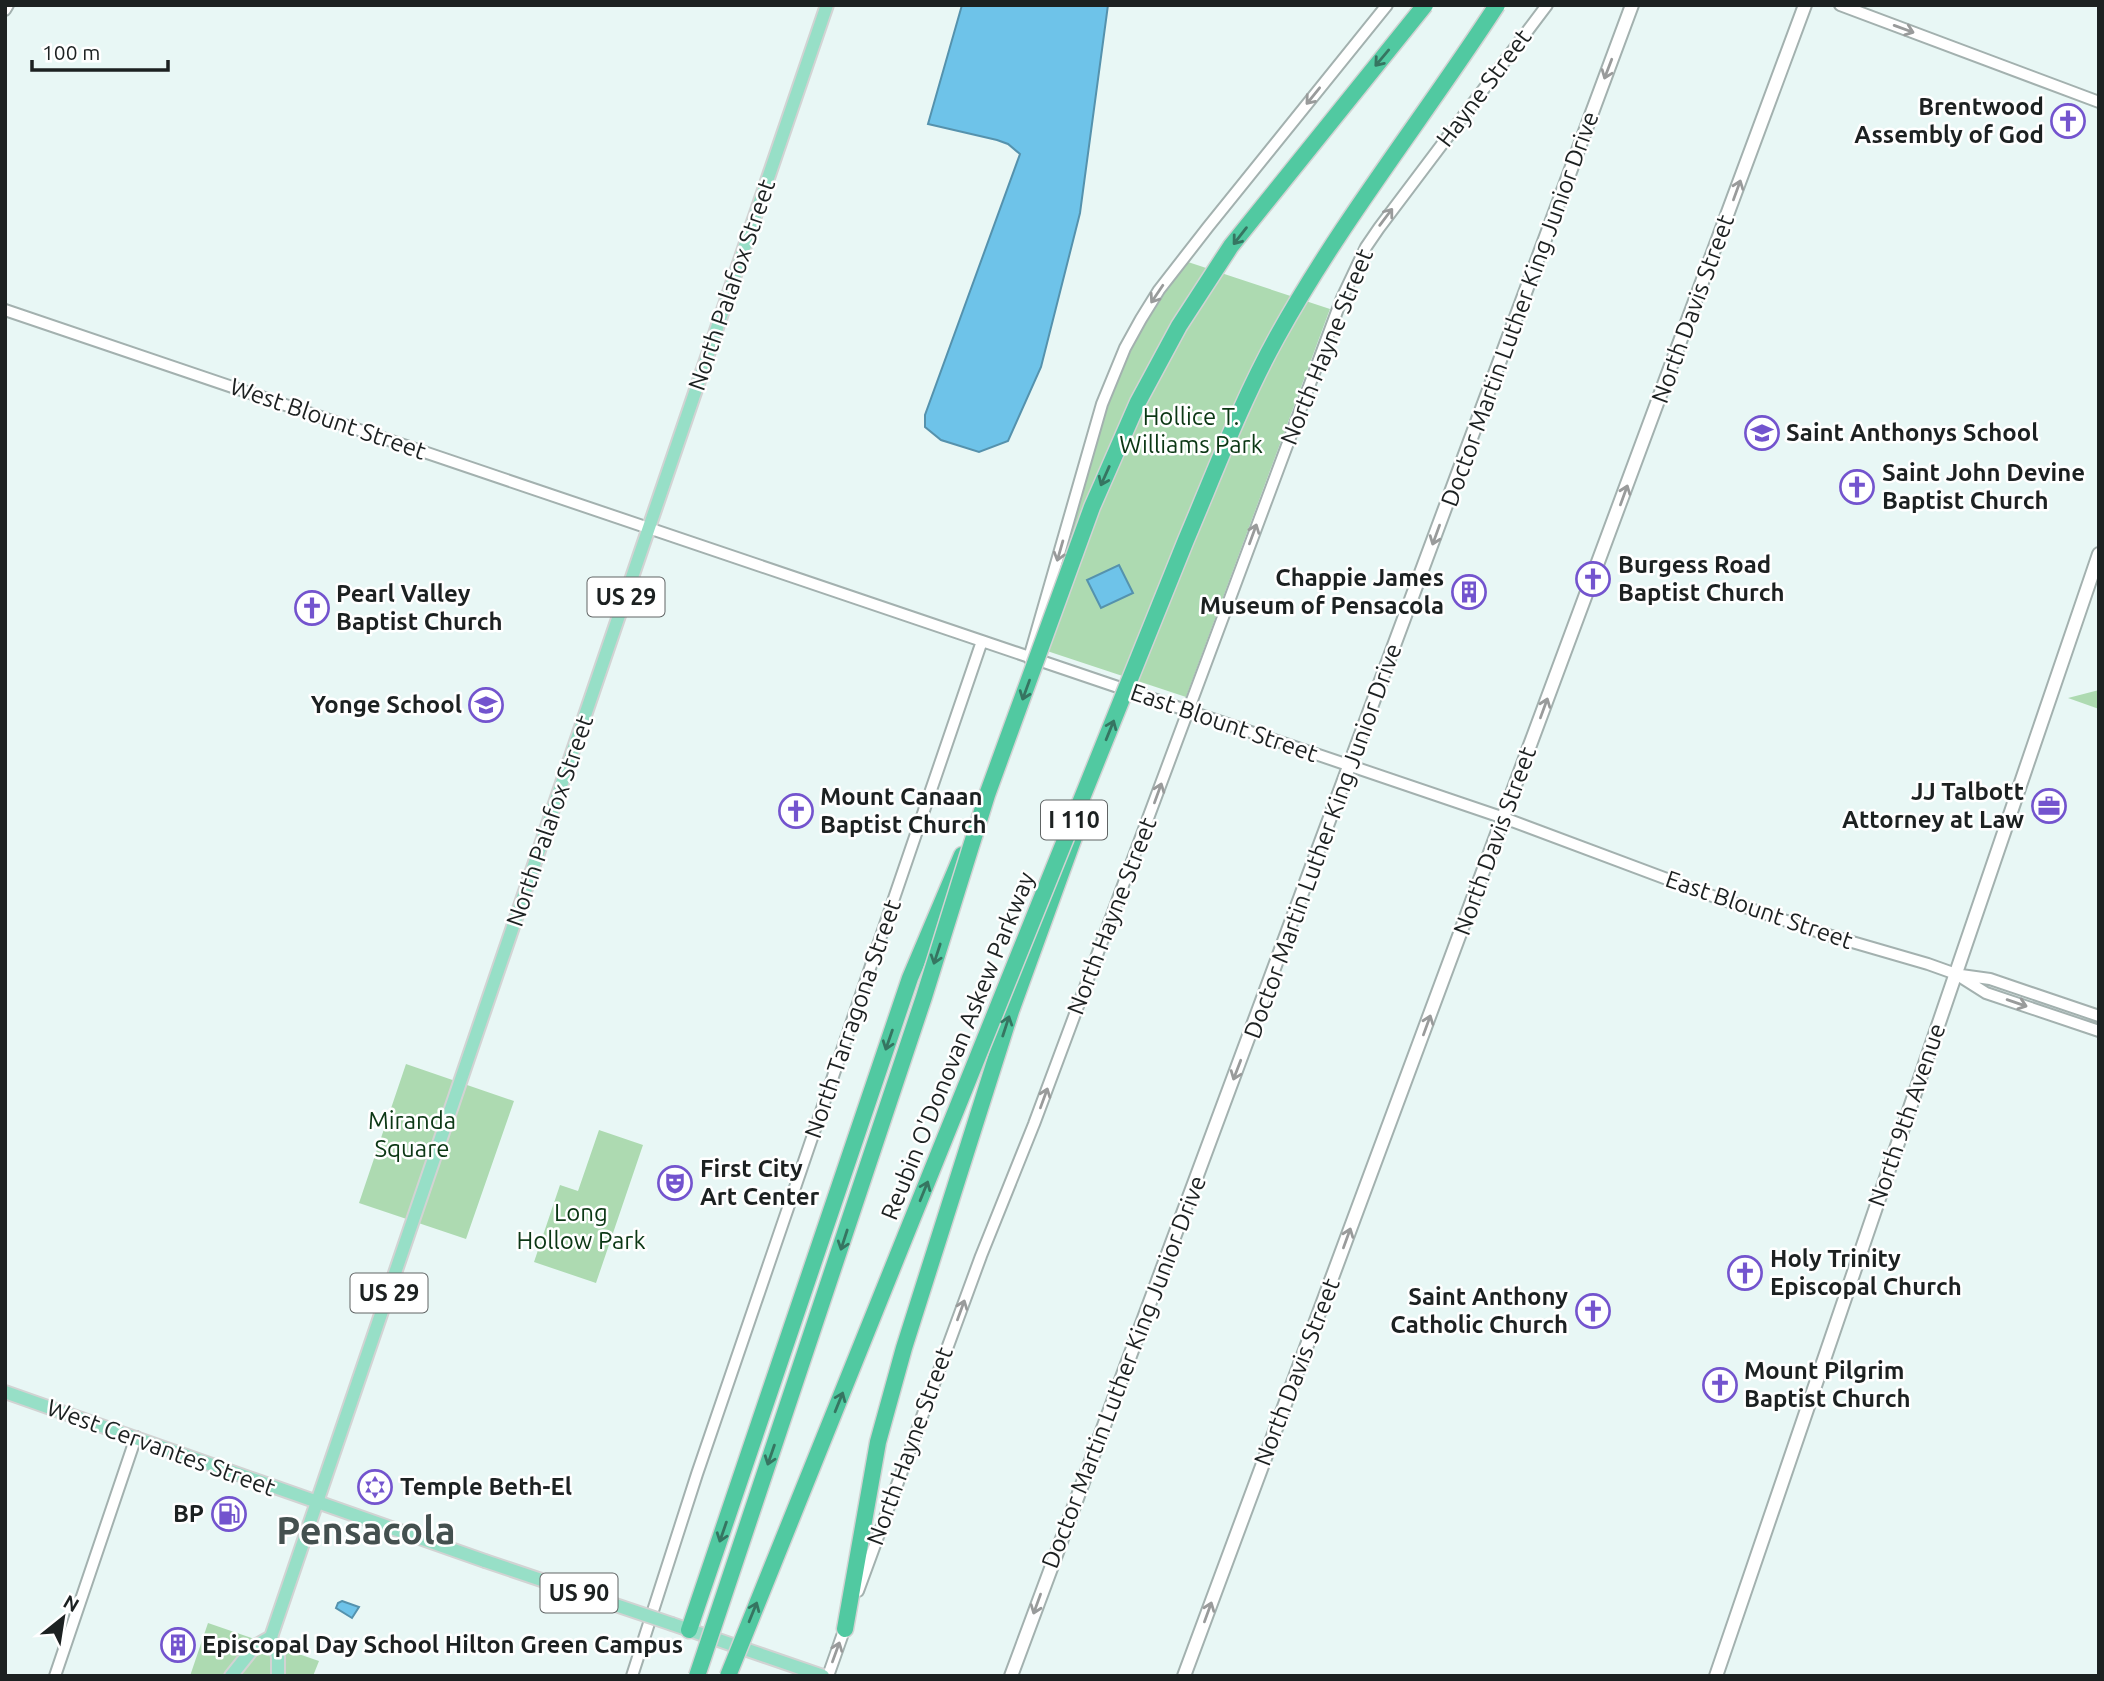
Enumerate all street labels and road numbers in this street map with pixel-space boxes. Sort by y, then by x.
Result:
street label: Hayne Street [1431,23,1537,152]
street label: Doctor Martin Luther King Junior Drive [1435,108,1604,510]
street label: North Palafox Street [683,175,781,394]
street label: North Davis Street [1646,210,1739,407]
street label: North Hayne Street [1275,244,1378,449]
street label: West Blount Street [227,372,430,465]
road number: US 29 [588,578,664,617]
street label: Doctor Martin Luther King Junior Drive [1238,640,1407,1042]
street label: East Blount Street [1127,678,1322,767]
street label: North Palafox Street [501,711,599,930]
street label: North Davis Street [1448,742,1541,939]
road number: I 110 [1041,800,1107,840]
street label: North Hayne Street [1061,813,1162,1018]
street label: East Blount Street [1662,865,1857,954]
street label: Reubin O'Donovan Askew Parkway [875,868,1040,1224]
street label: North Tarragona Street [799,895,906,1142]
street label: North 9th Avenue [1863,1020,1951,1210]
street label: Doctor Martin Luther King Junior Drive [1036,1172,1211,1572]
road number: US 29 [350,1274,428,1312]
street label: North Davis Street [1248,1274,1345,1469]
street label: North Hayne Street [861,1342,958,1549]
street label: West Cervantes Street [43,1394,280,1502]
road number: US 90 [540,1574,618,1612]

